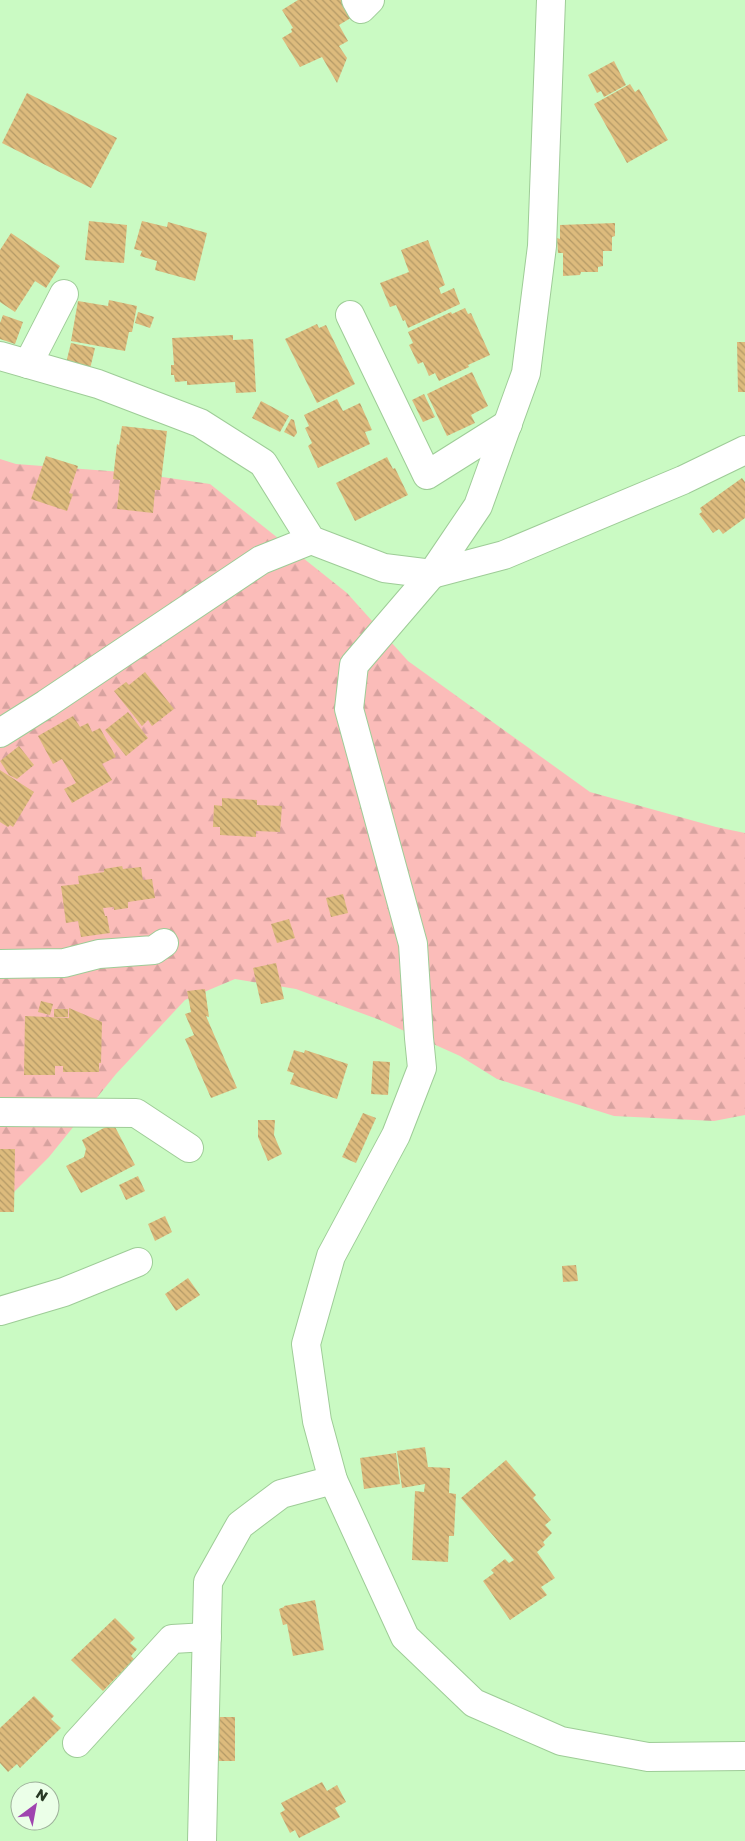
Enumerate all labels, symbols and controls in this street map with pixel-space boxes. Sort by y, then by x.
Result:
north arrow [10,1781,60,1831]
text: N [33,1785,51,1805]

